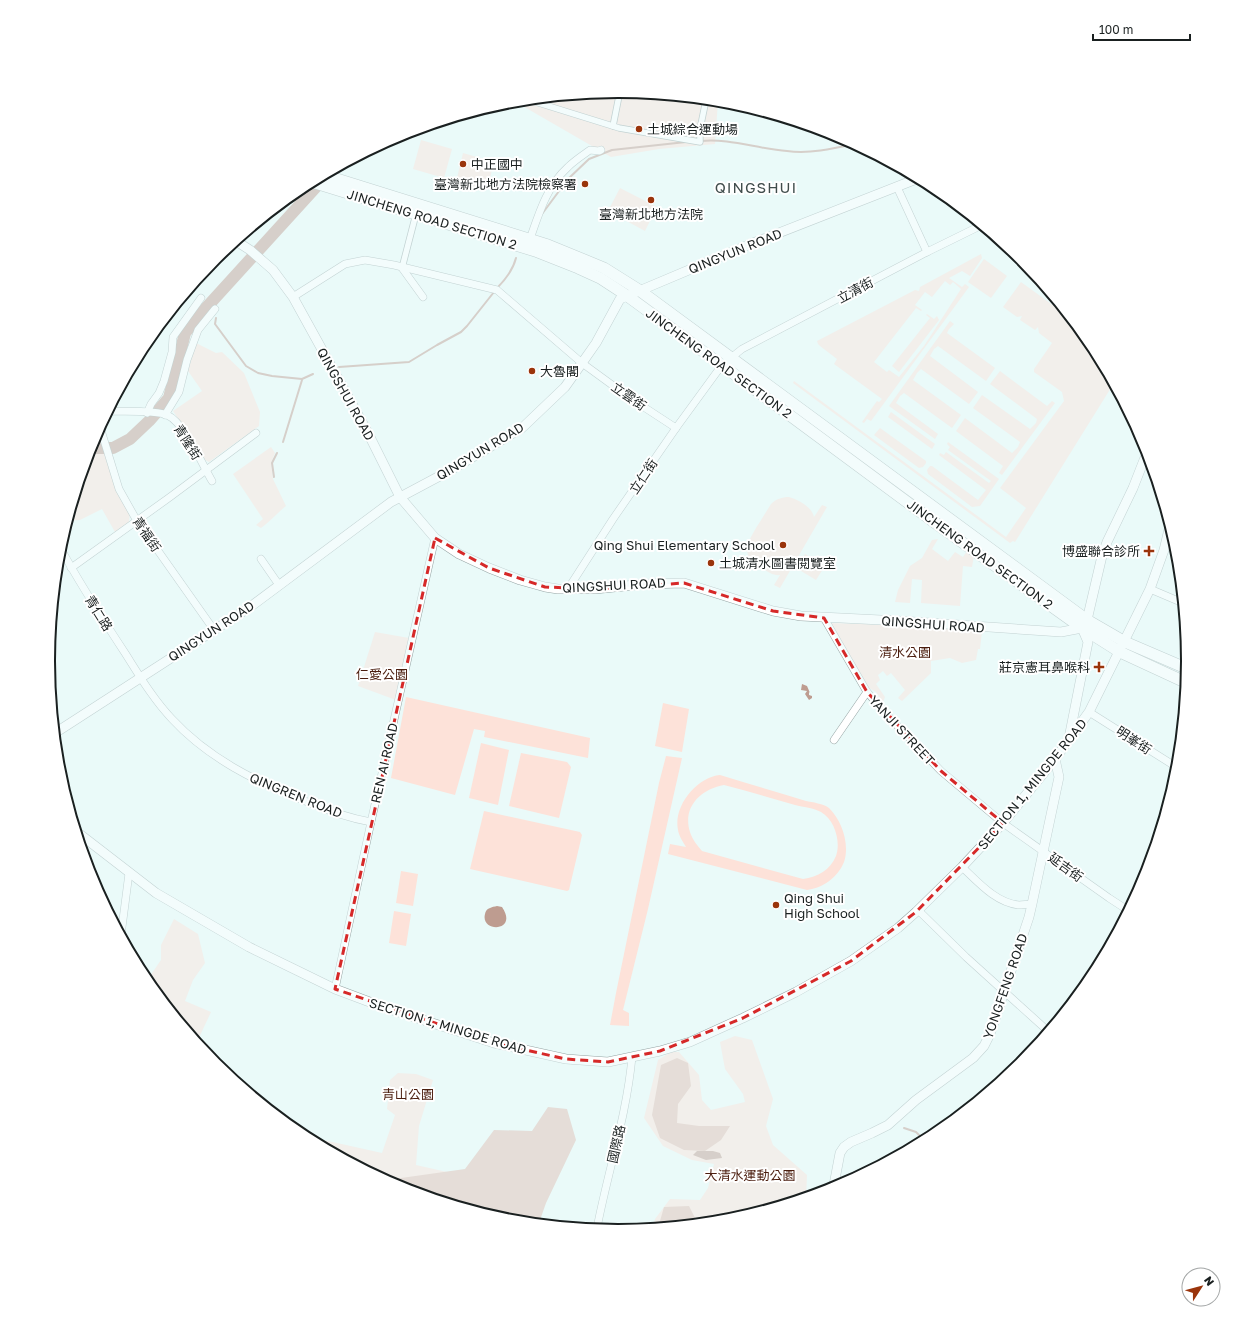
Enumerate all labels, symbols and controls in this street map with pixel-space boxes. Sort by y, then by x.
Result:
scale bar [1093,16,1190,42]
text: 100 m [1099,22,1133,37]
place label: 土城綜合運動場 [647,121,738,137]
marker: 土城綜合運動場 [634,124,644,134]
place label: 中正國中 [471,156,523,172]
marker: 中正國中 [458,159,468,169]
place label: 臺灣新北地方法院檢察署 [434,176,577,192]
district label: QINGSHUI [715,178,797,196]
marker: 臺灣新北地方法院檢察署 [580,179,590,189]
street label: JINCHENG ROAD SECTION 2 [345,186,519,252]
marker: 臺灣新北地方法院 [646,195,656,205]
place label: 臺灣新北地方法院 [599,206,703,222]
street label: QINGYUN ROAD [686,225,784,277]
street label: 立清街 [834,274,876,306]
street label: JINCHENG ROAD SECTION 2 [643,305,795,421]
street label: QINGSHUI ROAD [314,345,378,443]
place label: 大魯閣 [540,363,579,379]
marker: 大魯閣 [527,366,537,376]
street label: 立雲街 [608,378,650,414]
street label: QINGYUN ROAD [433,419,527,483]
street label: 青隆街 [171,421,205,463]
street label: 立仁街 [625,455,661,497]
street label: JINCHENG ROAD SECTION 2 [904,496,1056,612]
street label: 青福街 [129,513,165,555]
place label: Qing Shui Elementary School [594,537,775,553]
marker: Qing Shui Elementary School [778,540,788,550]
place label: 博盛聯合診所 [1062,543,1140,559]
marker: 博盛聯合診所 [1143,545,1155,557]
place label: 土城清水圖書閱覽室 [719,555,836,571]
marker: 土城清水圖書閱覽室 [706,558,716,568]
street label: QINGSHUI ROAD [562,574,666,596]
street label: 青仁路 [82,592,116,634]
street label: QINGYUN ROAD [165,597,257,665]
street label: QINGSHUI ROAD [881,612,985,636]
park label: 清水公園 [879,644,931,660]
place label: 莊京憲耳鼻喉科 [999,659,1090,675]
marker: 莊京憲耳鼻喉科 [1093,661,1105,673]
park label: 仁愛公園 [356,666,408,682]
street label: YANJI STREET [866,692,938,768]
street label: SECTION 1, MINGDE ROAD [974,715,1090,853]
street label: REN AI ROAD [367,721,401,805]
street label: 明峯街 [1113,723,1155,757]
street label: QINGREN ROAD [247,769,345,821]
street label: 延吉街 [1046,849,1086,885]
place label: Qing Shui High School [784,890,860,921]
marker: Qing Shui High School [771,900,781,910]
street label: YONGFENG ROAD [979,931,1031,1041]
street label: SECTION 1, MINGDE ROAD [367,994,529,1058]
park label: 青山公園 [382,1086,434,1102]
street label: 國際路 [604,1123,628,1165]
park label: 大清水運動公園 [704,1167,796,1183]
north arrow [1181,1267,1221,1307]
text: N [1202,1274,1217,1288]

